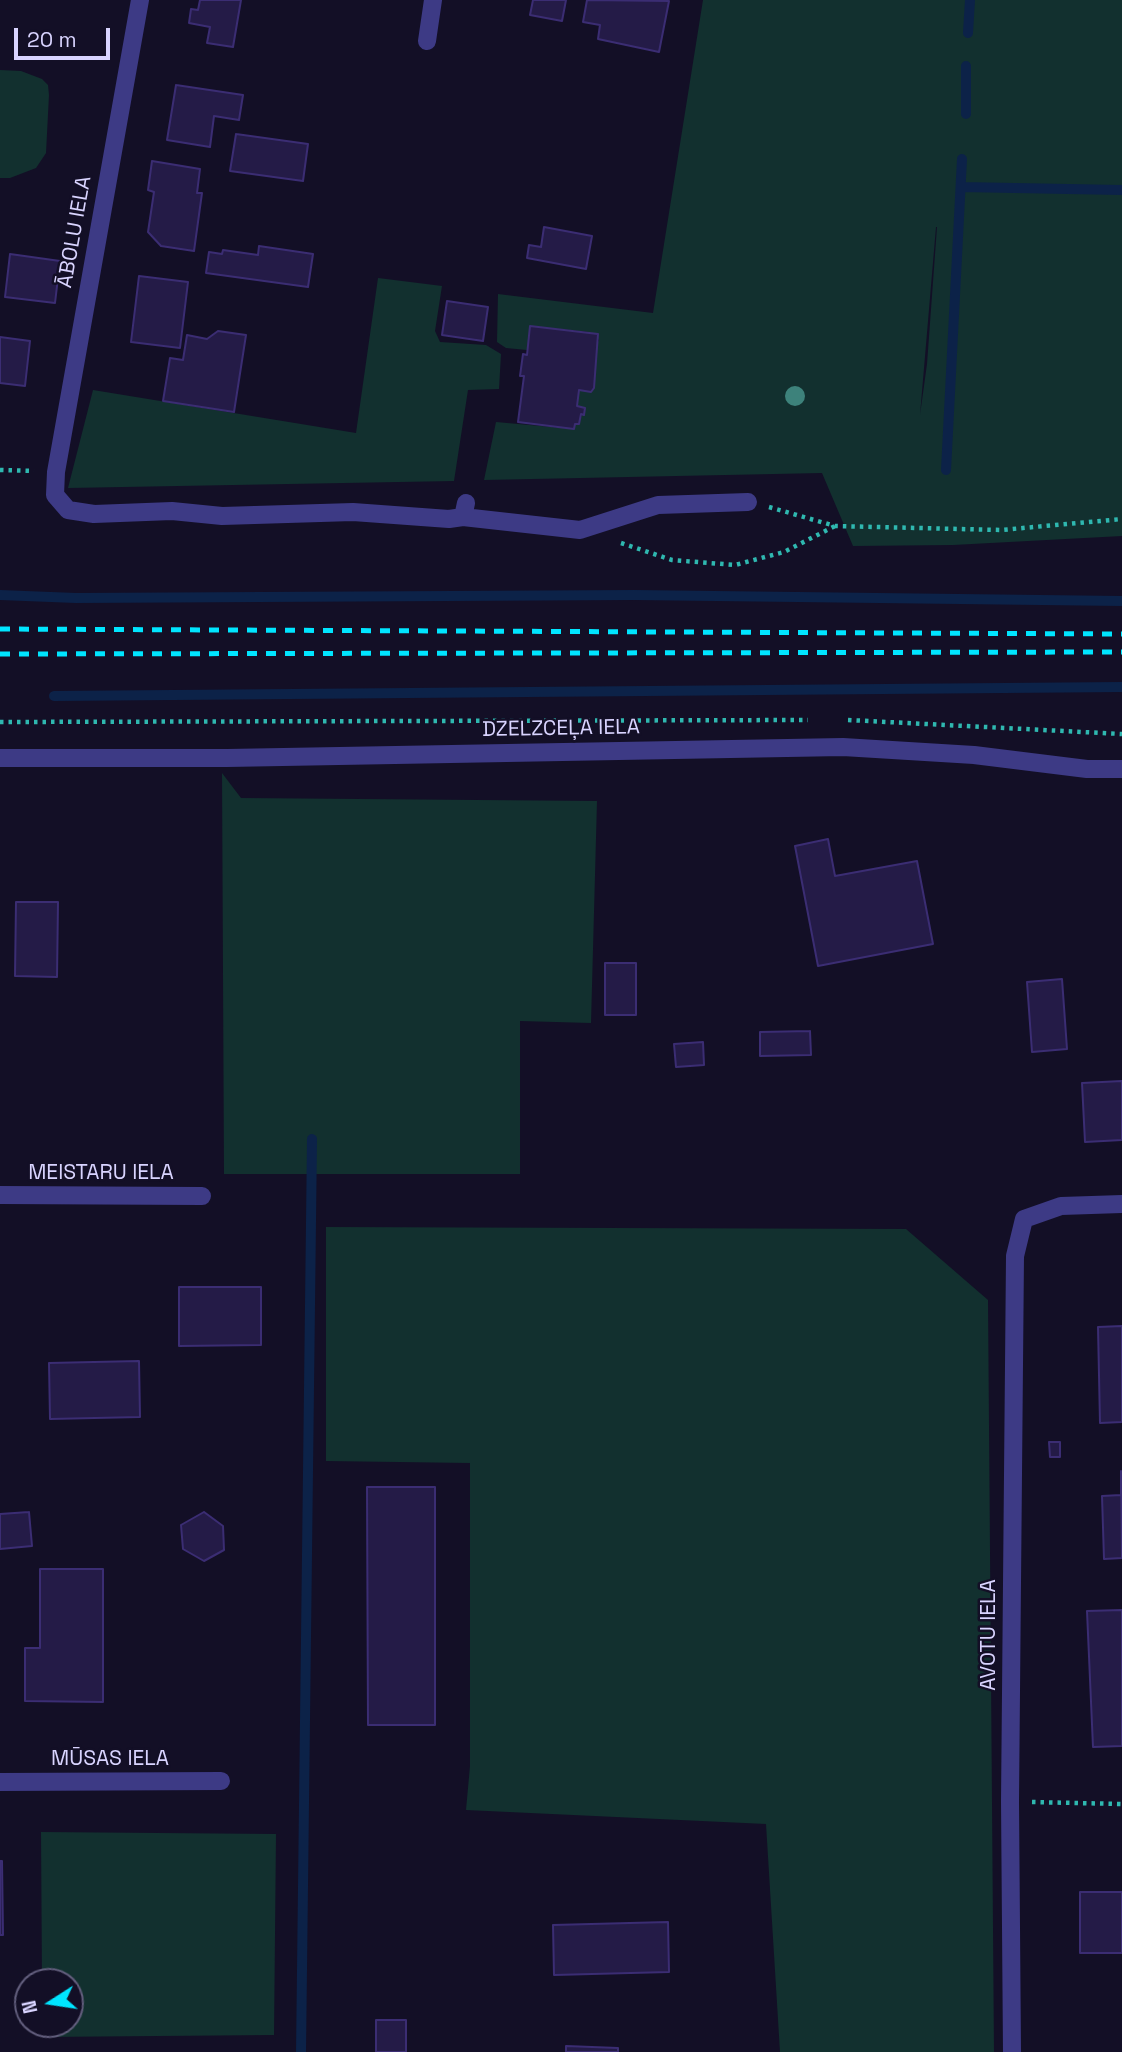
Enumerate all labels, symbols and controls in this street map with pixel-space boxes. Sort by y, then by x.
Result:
scale bar [18,14,114,58]
text: 20 m [27,26,77,53]
street label: ĀBOLU IELA [53,174,97,290]
street label: DZELZCEĻA IELA [482,715,640,743]
street label: MEISTARU IELA [28,1160,174,1186]
street label: AVOTU IELA [976,1579,1002,1691]
street label: MŪSAS IELA [51,1746,169,1772]
north arrow [14,1968,84,2038]
text: N [16,1998,43,2016]

